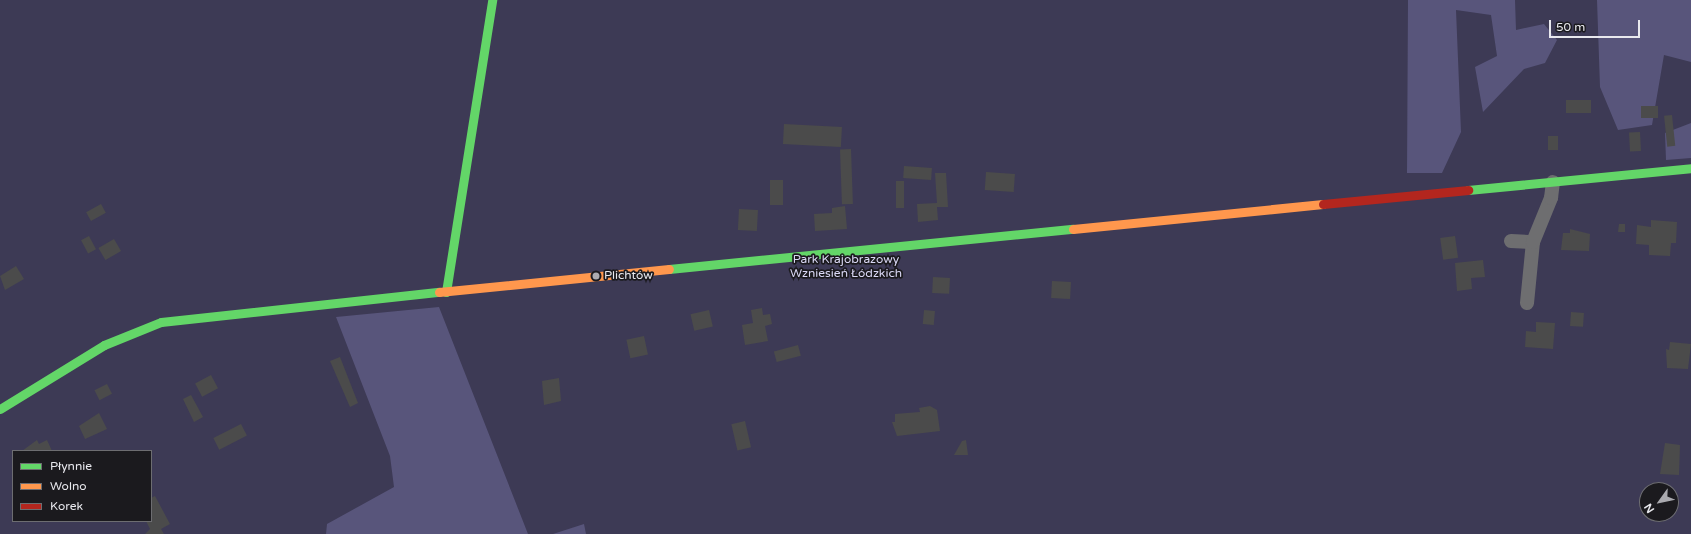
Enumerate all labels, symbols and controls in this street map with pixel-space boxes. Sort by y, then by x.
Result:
scale bar [1551,12,1642,38]
text: 50 m [1556,20,1585,34]
park label: Park Krajobrazowy Wzniesień Łódzkich [790,253,902,281]
place label: Plichtów [604,269,653,283]
marker: Plichtów [591,271,601,281]
legend [12,450,152,522]
text: Płynnie [50,459,92,473]
text: Wolno [50,479,86,493]
north arrow [1639,482,1679,522]
text: Korek [50,499,83,513]
text: N [1641,501,1657,516]

